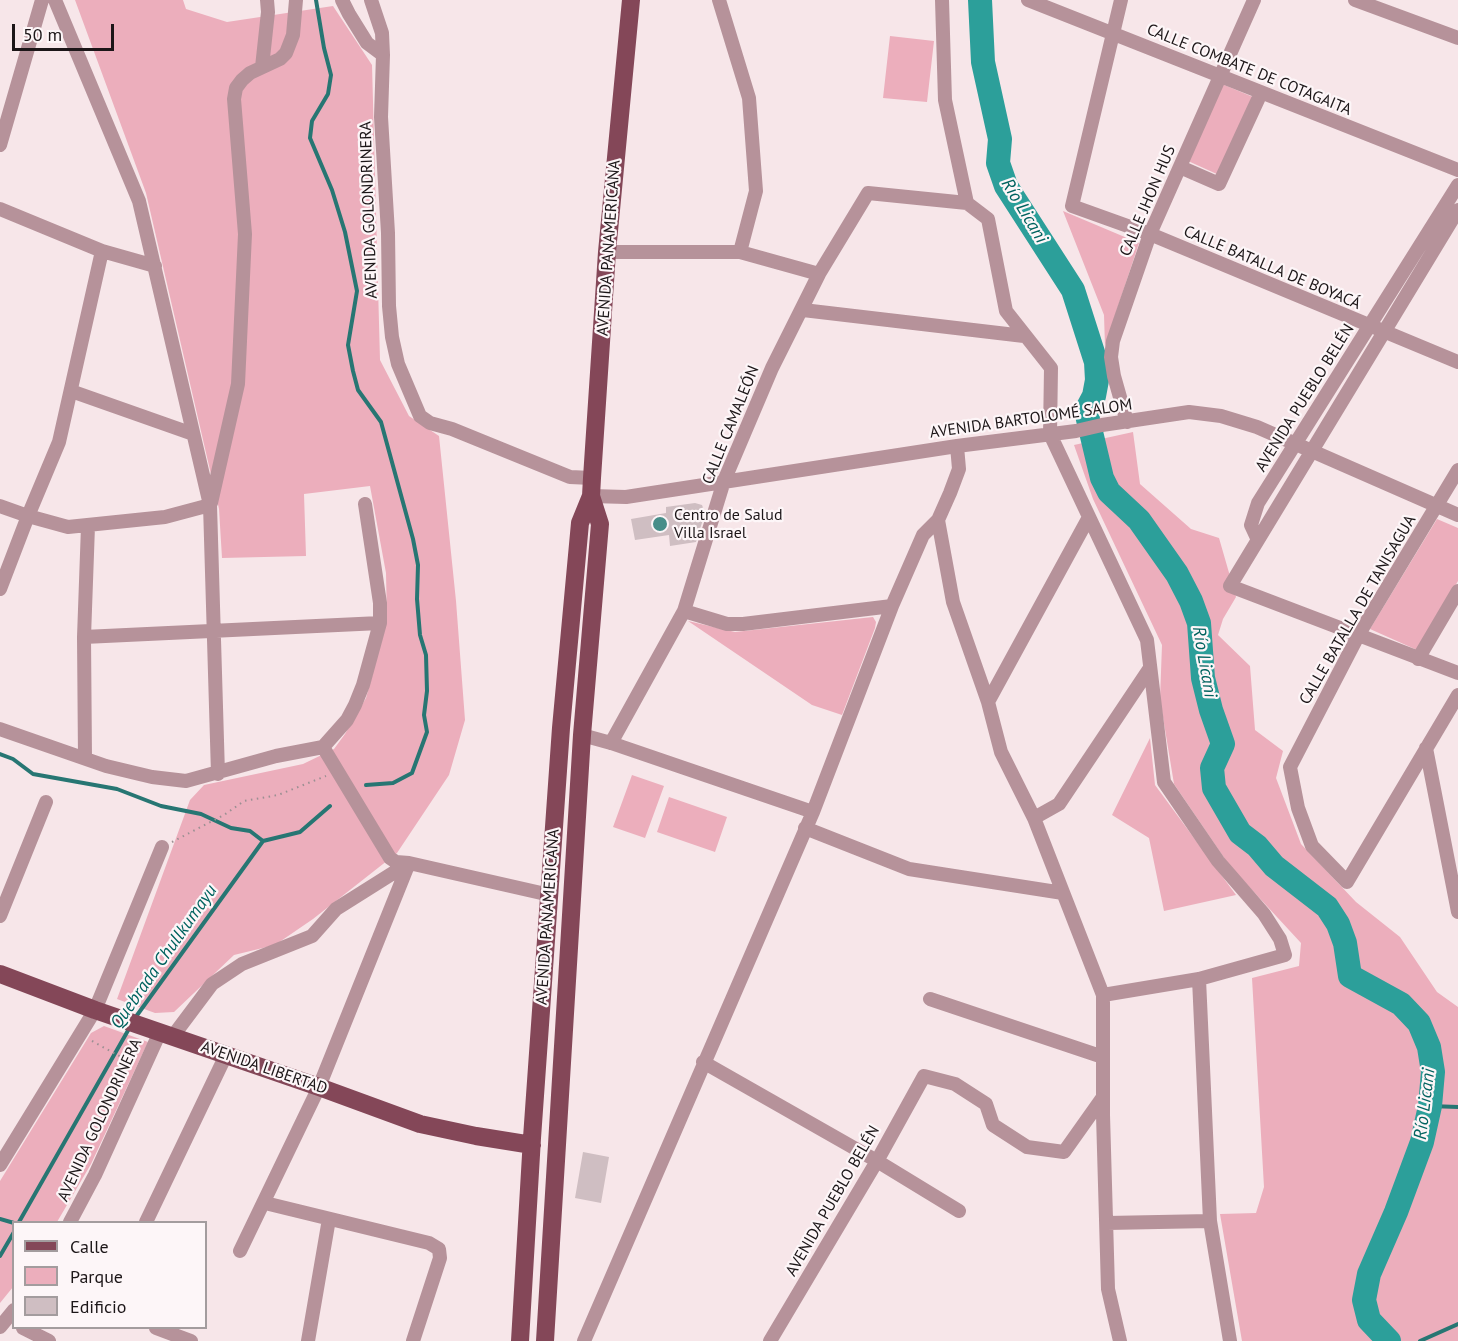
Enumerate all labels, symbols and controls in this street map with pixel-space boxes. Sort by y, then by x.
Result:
scale bar [15,12,117,50]
street label: CALLE COMBATE DE COTAGAITA [1144,20,1354,120]
text: 50 m [23,23,62,46]
street label: AVENIDA GOLONDRINERA [356,121,382,299]
street label: CALLE JHON HUS [1116,143,1180,259]
street label: AVENIDA PANAMERICANA [593,159,625,337]
water label: Río Licani [996,175,1052,247]
street label: CALLE BATALLA DE BOYACÁ [1181,222,1363,314]
street label: AVENIDA PUEBLO BELÉN [1252,321,1358,475]
street label: CALLE CAMALEÓN [698,363,764,487]
street label: AVENIDA BARTOLOMÉ SALOM [929,395,1133,443]
place label: Centro de Salud Villa Israel [674,505,783,543]
street label: CALLE BATALLA DE TANISAGUA [1296,512,1420,708]
marker: Centro de Salud Villa Israel [651,515,669,533]
water label: Río Licani [1187,625,1221,699]
street label: AVENIDA PANAMERICANA [532,828,564,1006]
water label: Quebrada Chullkumayu [106,881,222,1033]
street label: AVENIDA GOLONDRINERA [54,1035,146,1205]
street label: AVENIDA LIBERTAD [198,1037,330,1099]
water label: Río Licani [1410,1067,1440,1141]
street label: AVENIDA PUEBLO BELÉN [782,1122,884,1280]
legend [12,1221,207,1329]
text: Calle [70,1235,109,1258]
text: Parque [70,1265,123,1288]
text: Edificio [70,1295,126,1318]

